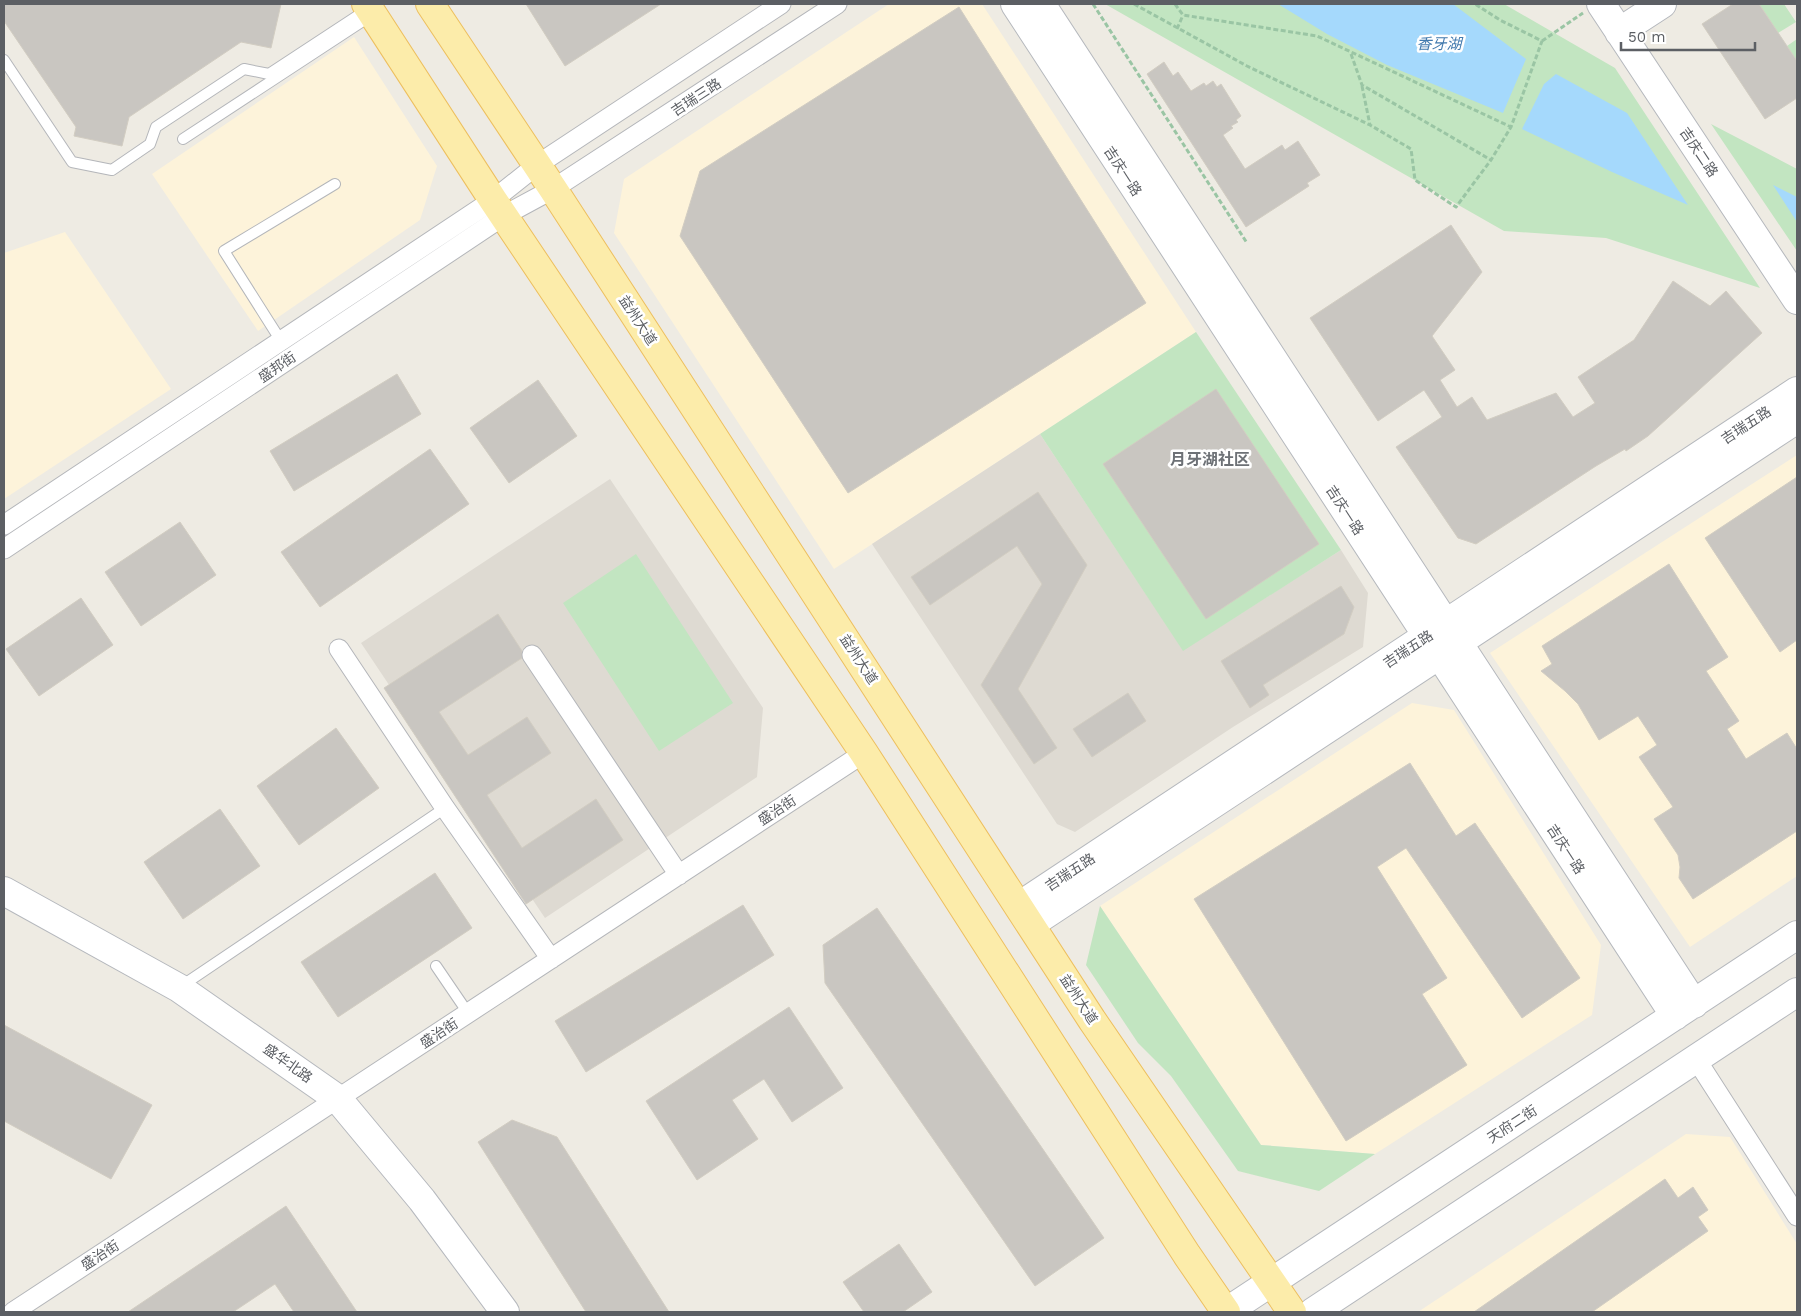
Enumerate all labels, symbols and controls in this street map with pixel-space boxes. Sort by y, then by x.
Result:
scale bar [1621,20,1755,52]
text: 50 m [1628,28,1665,46]
water label: 香牙湖 [1416,35,1463,53]
street label: 吉瑞三路 [668,75,724,119]
street label: 吉庆二路 [1677,124,1721,180]
street label: 吉庆一路 [1101,143,1145,199]
street label: 益州大道 [616,292,660,348]
street label: 盛邦街 [255,349,299,385]
street label: 吉瑞五路 [1718,403,1774,447]
district label: 月牙湖社区 [1170,450,1250,469]
street label: 吉庆一路 [1323,482,1367,538]
street label: 吉瑞五路 [1380,627,1436,671]
street label: 益州大道 [837,631,881,687]
street label: 盛治街 [755,792,799,828]
street label: 吉庆一路 [1544,821,1588,877]
street label: 吉瑞五路 [1042,850,1098,894]
street label: 益州大道 [1057,971,1101,1027]
street label: 盛治街 [417,1015,461,1051]
street label: 盛华北路 [260,1040,316,1086]
street label: 天府二街 [1484,1102,1540,1146]
street label: 盛治街 [78,1237,122,1273]

